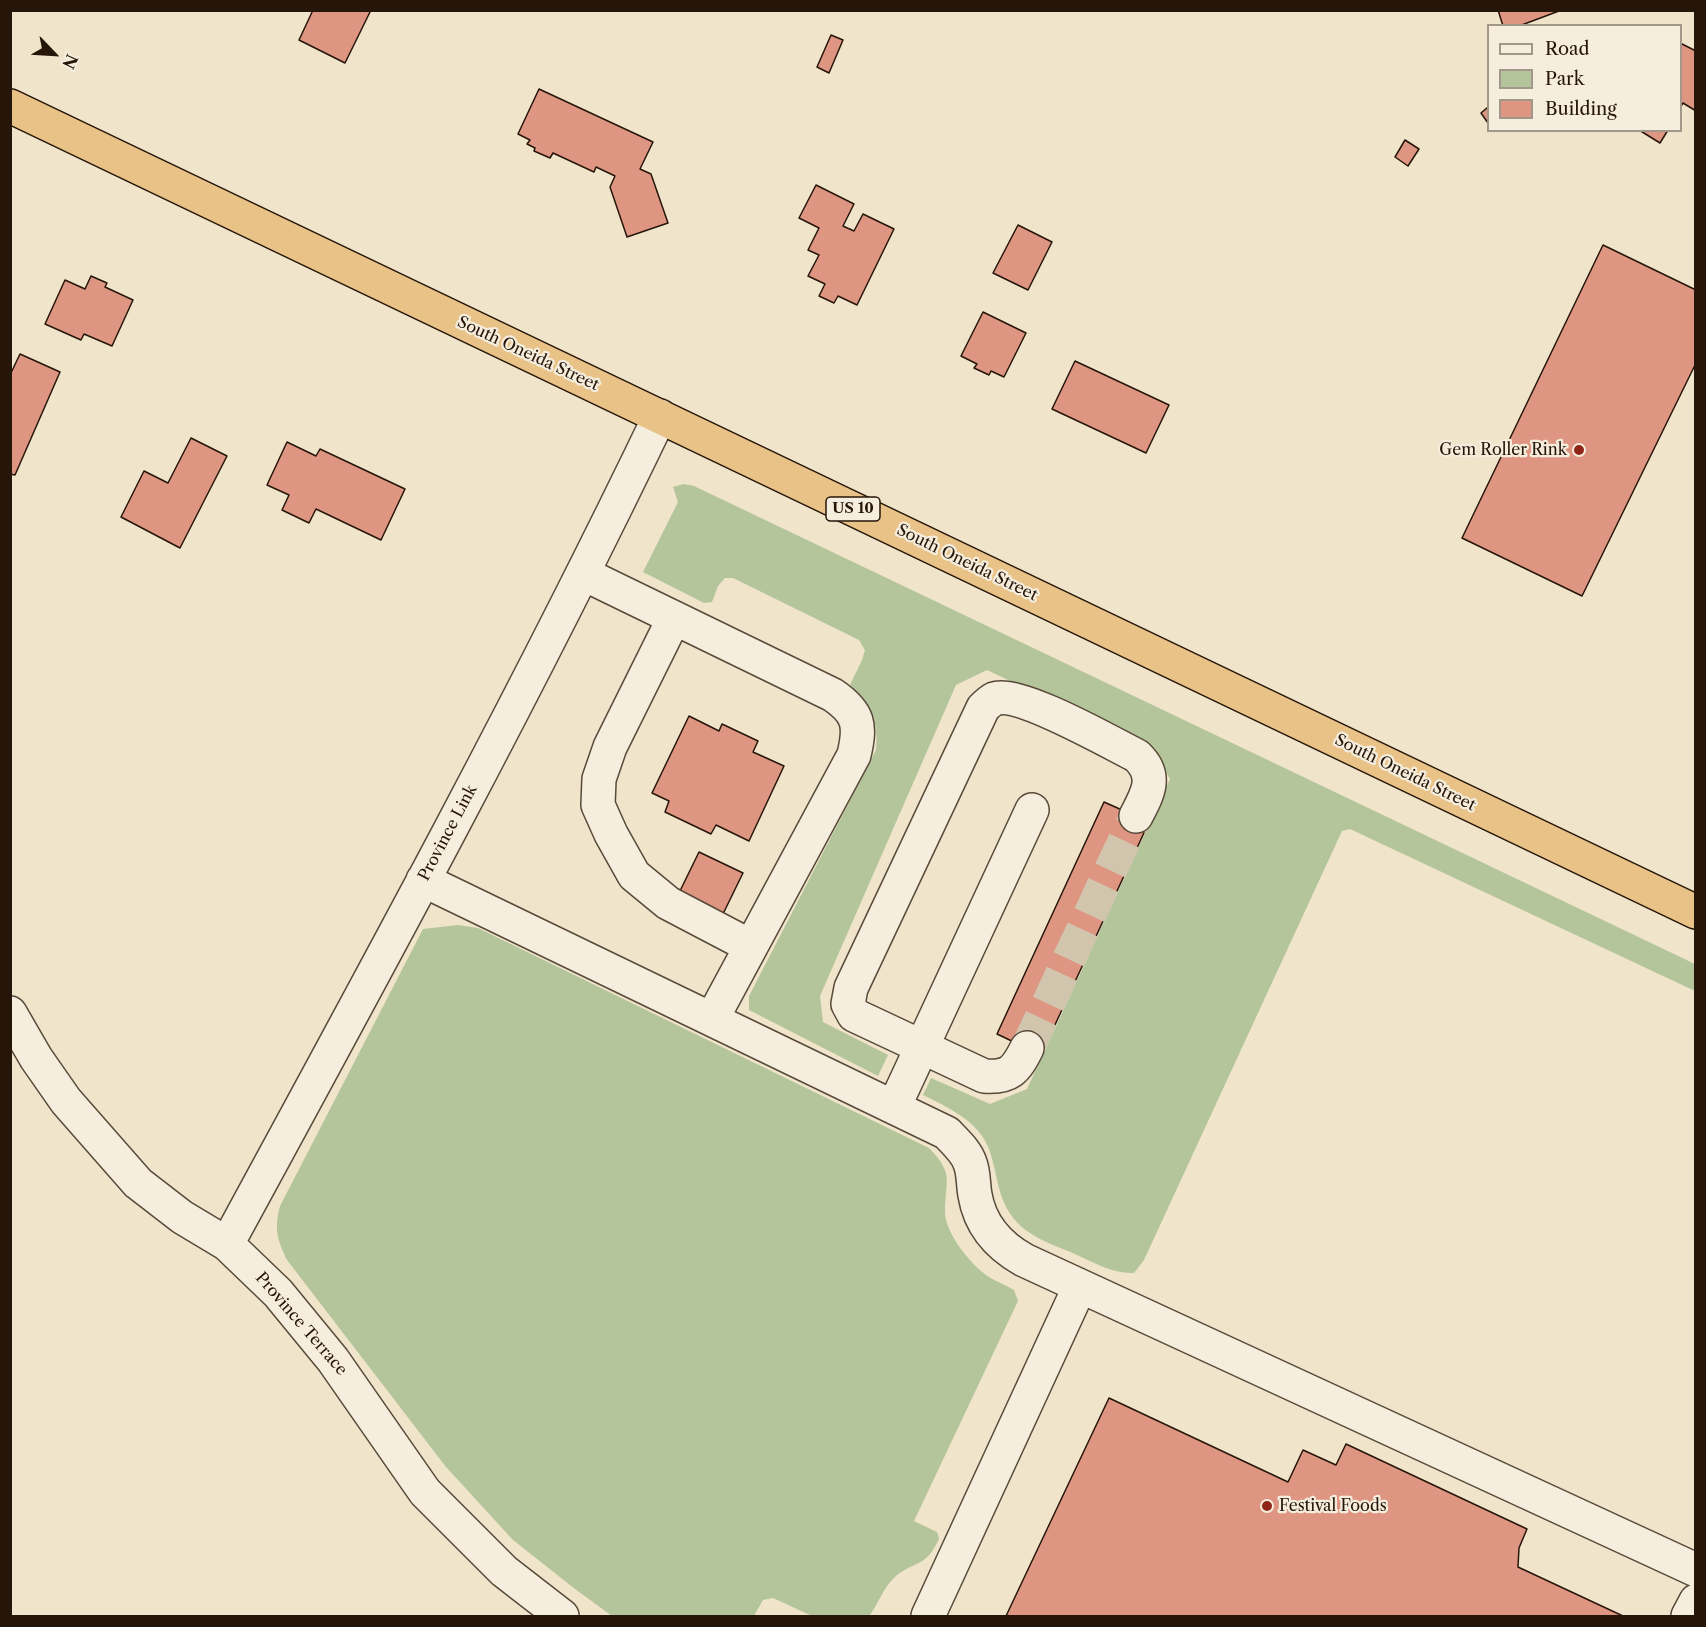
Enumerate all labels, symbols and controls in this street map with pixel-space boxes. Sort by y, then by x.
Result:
north arrow [24,24,84,84]
legend [1487,24,1682,132]
text: Road [1545,38,1590,60]
text: N [58,51,82,72]
text: Park [1545,68,1584,90]
text: Building [1545,98,1617,120]
street label: South Oneida Street [454,313,602,395]
place label: Gem Roller Rink [1439,440,1567,460]
marker: Gem Roller Rink [1572,443,1586,457]
road number: US 10 [826,497,880,521]
street label: South Oneida Street [894,521,1040,605]
street label: South Oneida Street [1332,731,1478,815]
street label: Province Link [415,782,481,884]
street label: Province Terrace [251,1269,351,1379]
place label: Festival Foods [1279,1496,1387,1516]
marker: Festival Foods [1260,1499,1274,1513]

